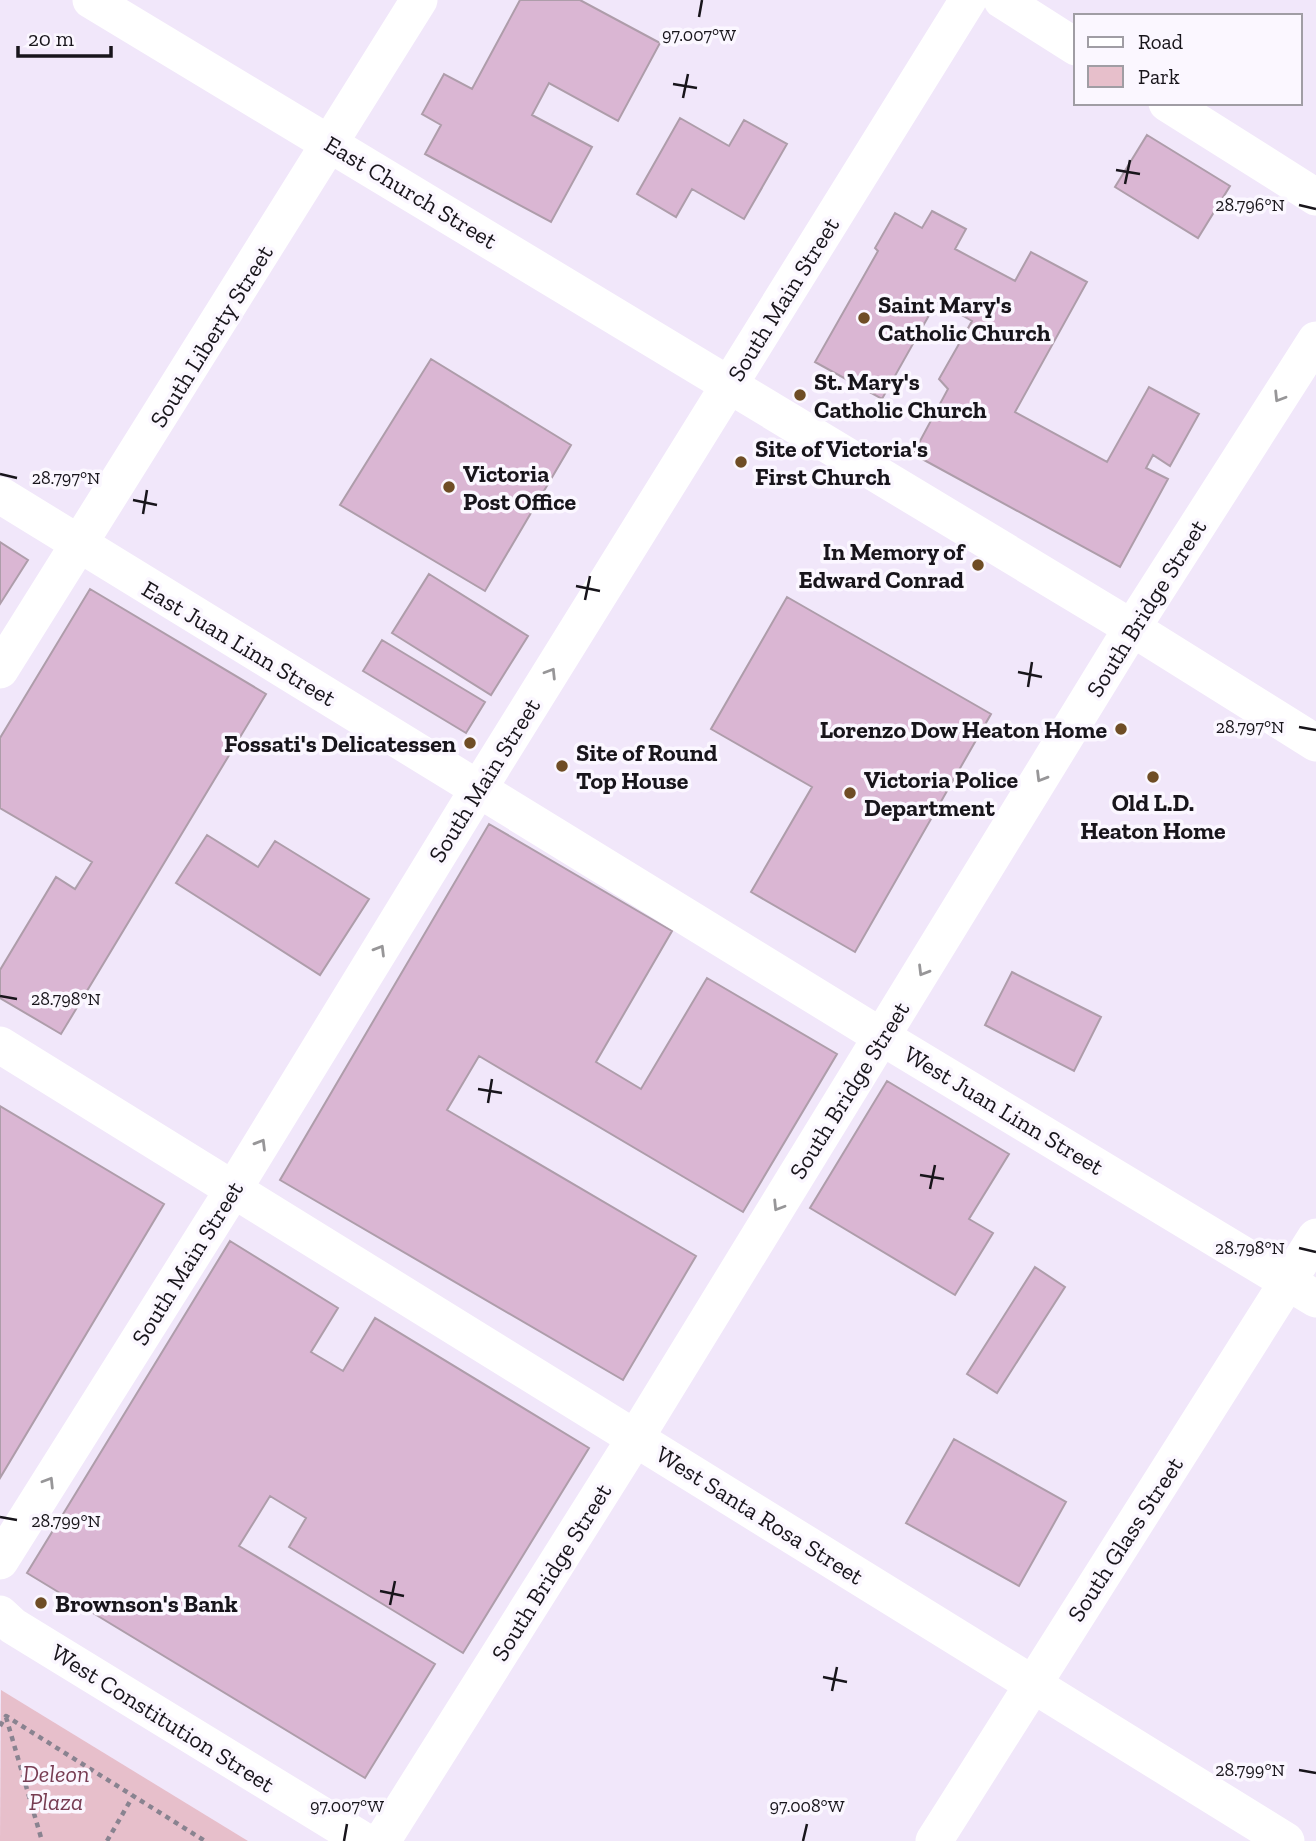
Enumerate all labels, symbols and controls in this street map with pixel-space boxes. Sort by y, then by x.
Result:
scale bar [18,14,110,58]
legend [1074,14,1302,105]
text: 97.007°W [662,24,736,46]
text: 20 m [28,26,74,51]
text: Road [1138,29,1184,54]
text: Park [1138,64,1180,89]
street label: East Church Street [320,129,503,255]
text: 28.796°N [1215,194,1285,216]
street label: South Main Street [721,212,845,386]
street label: South Liberty Street [143,239,279,432]
place label: Saint Mary's Catholic Church [878,290,1051,347]
marker: Saint Mary's Catholic Church [856,310,872,326]
place label: St. Mary's Catholic Church [814,367,987,424]
marker: St. Mary's Catholic Church [792,387,808,403]
one-way arrow [1275,389,1288,402]
place label: Site of Victoria's First Church [755,434,928,491]
marker: Site of Victoria's First Church [733,454,749,470]
place label: Victoria Post Office [463,459,576,516]
text: 28.797°N [32,467,100,489]
marker: Victoria Post Office [441,479,457,495]
street label: South Bridge Street [1080,514,1212,702]
place label: In Memory of Edward Conrad [799,537,967,594]
marker: In Memory of Edward Conrad [970,557,986,573]
street label: East Juan Linn Street [137,574,341,712]
one-way arrow [542,667,555,680]
street label: South Main Street [422,693,546,867]
place label: Lorenzo Dow Heaton Home [820,715,1107,744]
text: 28.797°N [1216,716,1284,738]
marker: Lorenzo Dow Heaton Home [1113,721,1129,737]
place label: Fossati's Delicatessen [224,729,456,758]
marker: Fossati's Delicatessen [462,735,478,751]
place label: Site of Round Top House [576,738,718,795]
marker: Site of Round Top House [554,758,570,774]
place label: Victoria Police Department [864,765,1019,822]
one-way arrow [1037,769,1050,782]
marker: Old L.D. Heaton Home [1145,769,1161,785]
marker: Victoria Police Department [842,785,858,801]
place label: Old L.D. Heaton Home [1080,788,1226,845]
one-way arrow [371,944,384,957]
one-way arrow [918,963,931,976]
text: 28.798°N [31,988,101,1010]
street label: South Bridge Street [783,996,915,1184]
street label: West Juan Linn Street [899,1039,1109,1181]
one-way arrow [253,1138,266,1151]
street label: South Main Street [125,1176,249,1350]
one-way arrow [773,1199,786,1212]
text: 28.798°N [1215,1237,1285,1259]
street label: West Santa Rosa Street [651,1439,869,1591]
street label: South Glass Street [1061,1451,1189,1627]
one-way arrow [41,1477,54,1490]
street label: South Bridge Street [485,1478,617,1666]
text: 28.799°N [31,1510,101,1532]
place label: Brownson's Bank [55,1589,238,1618]
marker: Brownson's Bank [33,1595,49,1611]
street label: West Constitution Street [46,1637,280,1799]
park label: Deleon Plaza [22,1759,90,1816]
text: 28.799°N [1215,1759,1285,1781]
text: 97.007°W [310,1795,384,1817]
text: 97.008°W [769,1795,845,1817]

